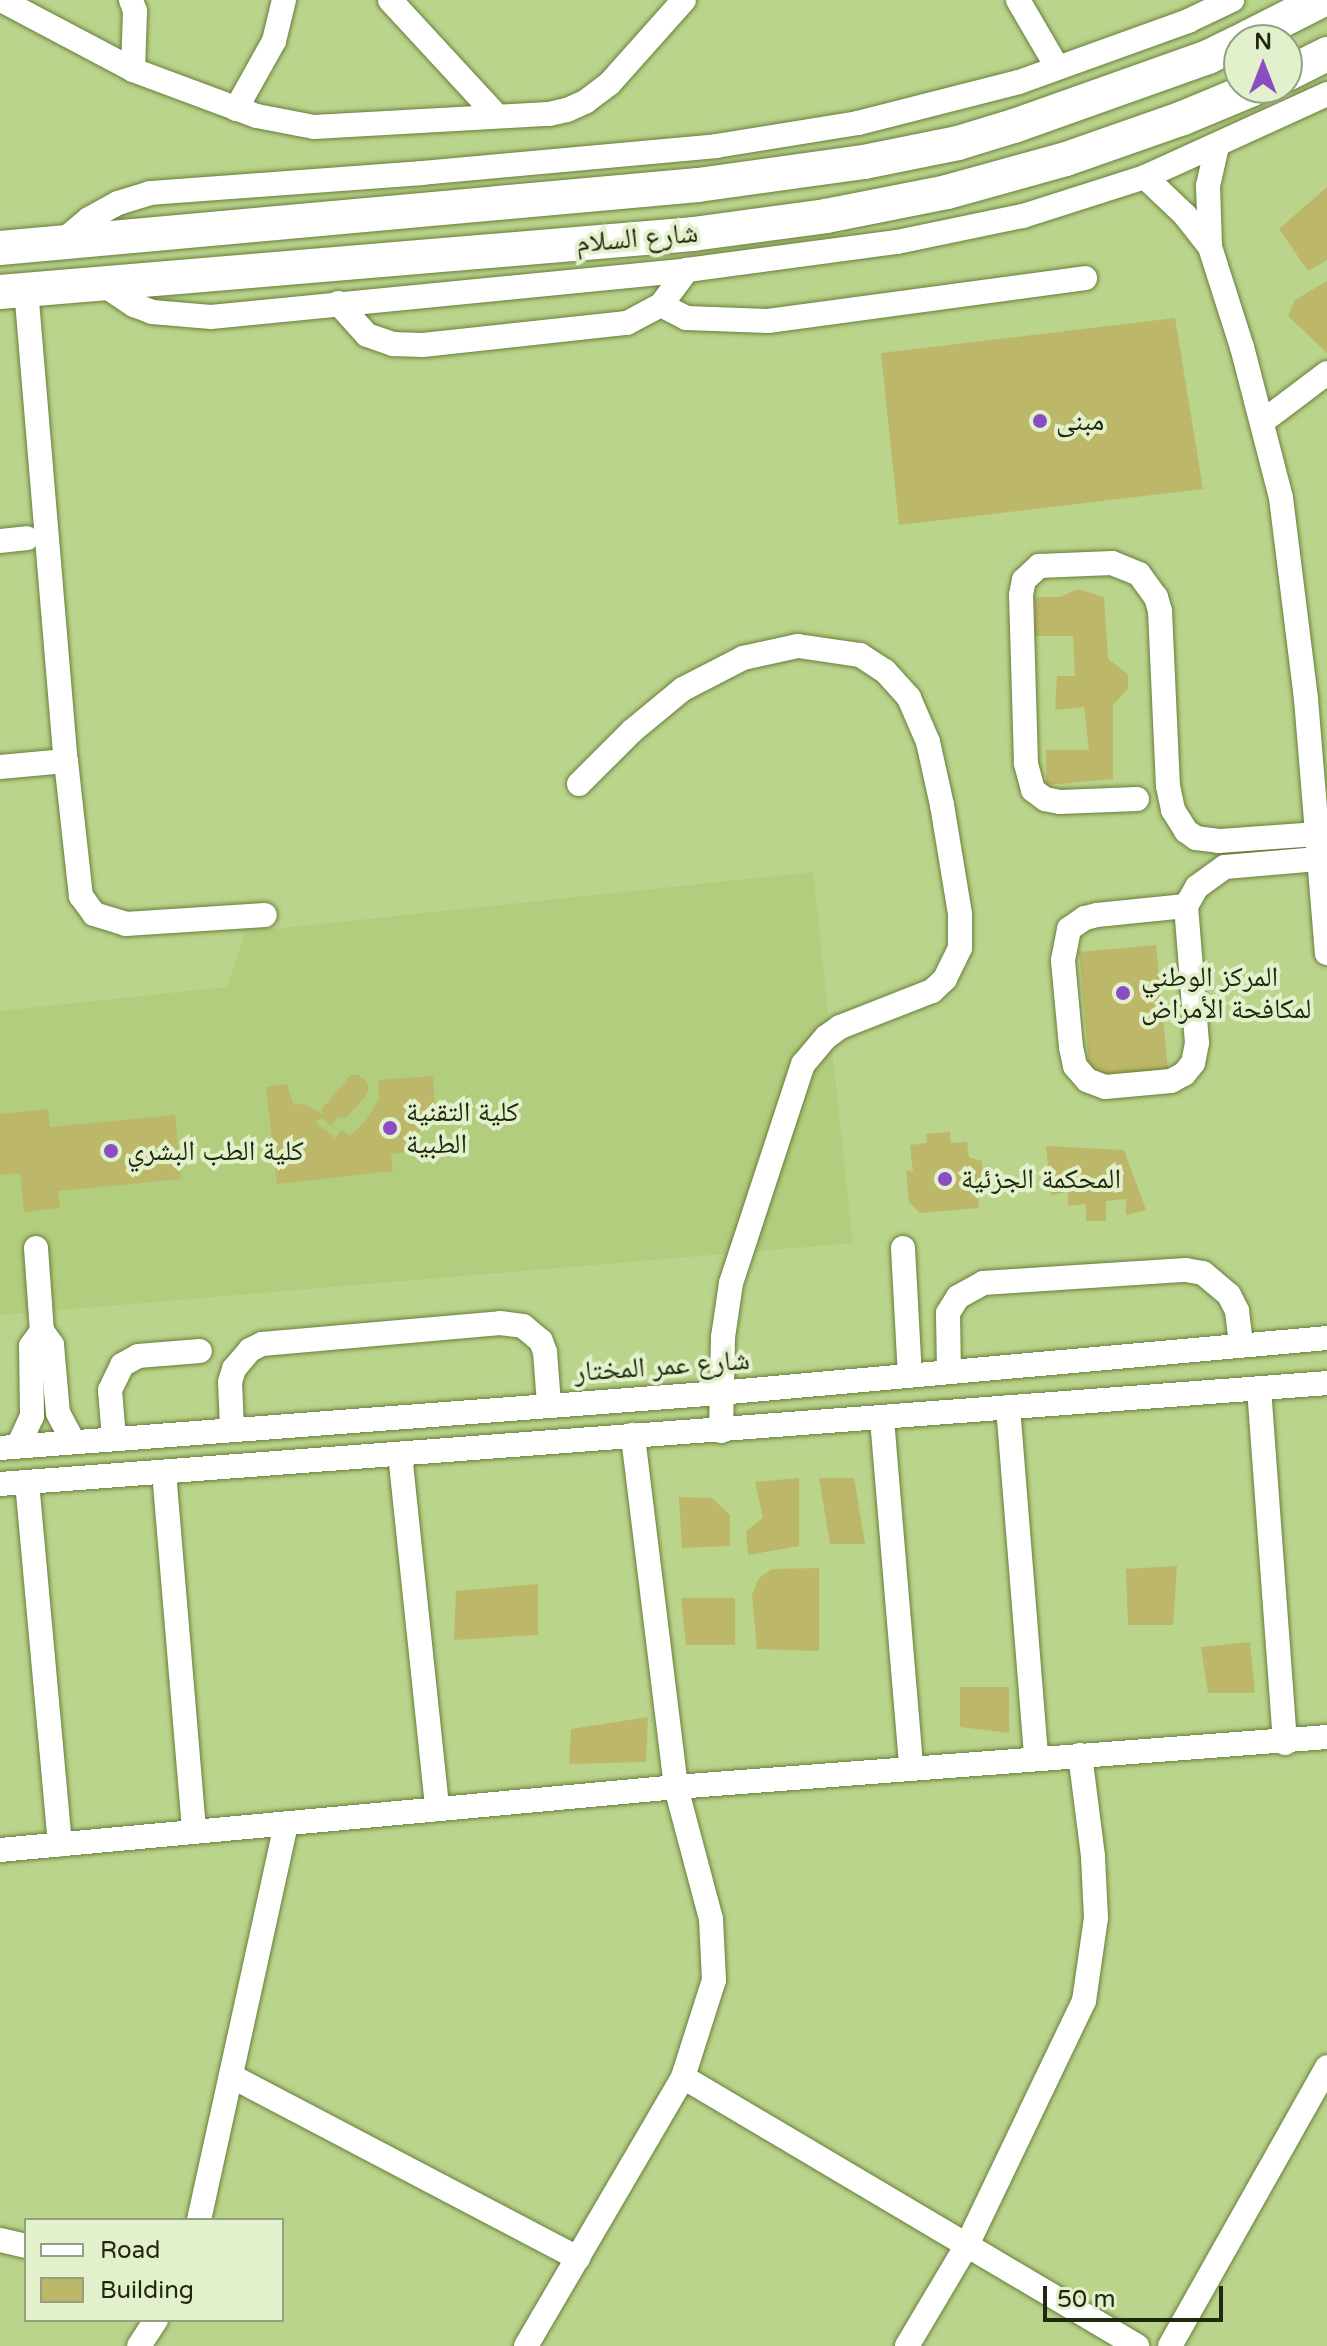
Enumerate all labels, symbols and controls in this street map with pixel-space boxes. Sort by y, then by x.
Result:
north arrow [1223,24,1303,104]
text: N [1254,29,1272,55]
street label: شارع السلام [575,216,699,260]
place label: مبنى [1056,404,1104,438]
marker: مبنى [1031,412,1049,430]
place label: المركز الوطني لمكافحة الأمراض [1141,960,1311,1026]
marker: المركز الوطني لمكافحة الأمراض [1112,982,1134,1004]
place label: كلية التقنية الطبية [406,1095,519,1161]
marker: كلية التقنية الطبية [381,1119,399,1137]
place label: كلية الطب البشري [127,1134,304,1168]
marker: كلية الطب البشري [102,1142,120,1160]
place label: المحكمة الجزئية [961,1162,1121,1196]
marker: المحكمة الجزئية [936,1170,954,1188]
street label: شارع عمر المختار [573,1343,751,1389]
legend [24,2218,284,2322]
text: Road [100,2236,160,2265]
scale bar [1047,2270,1227,2320]
text: Building [100,2276,194,2305]
text: 50 m [1057,2285,1115,2314]

